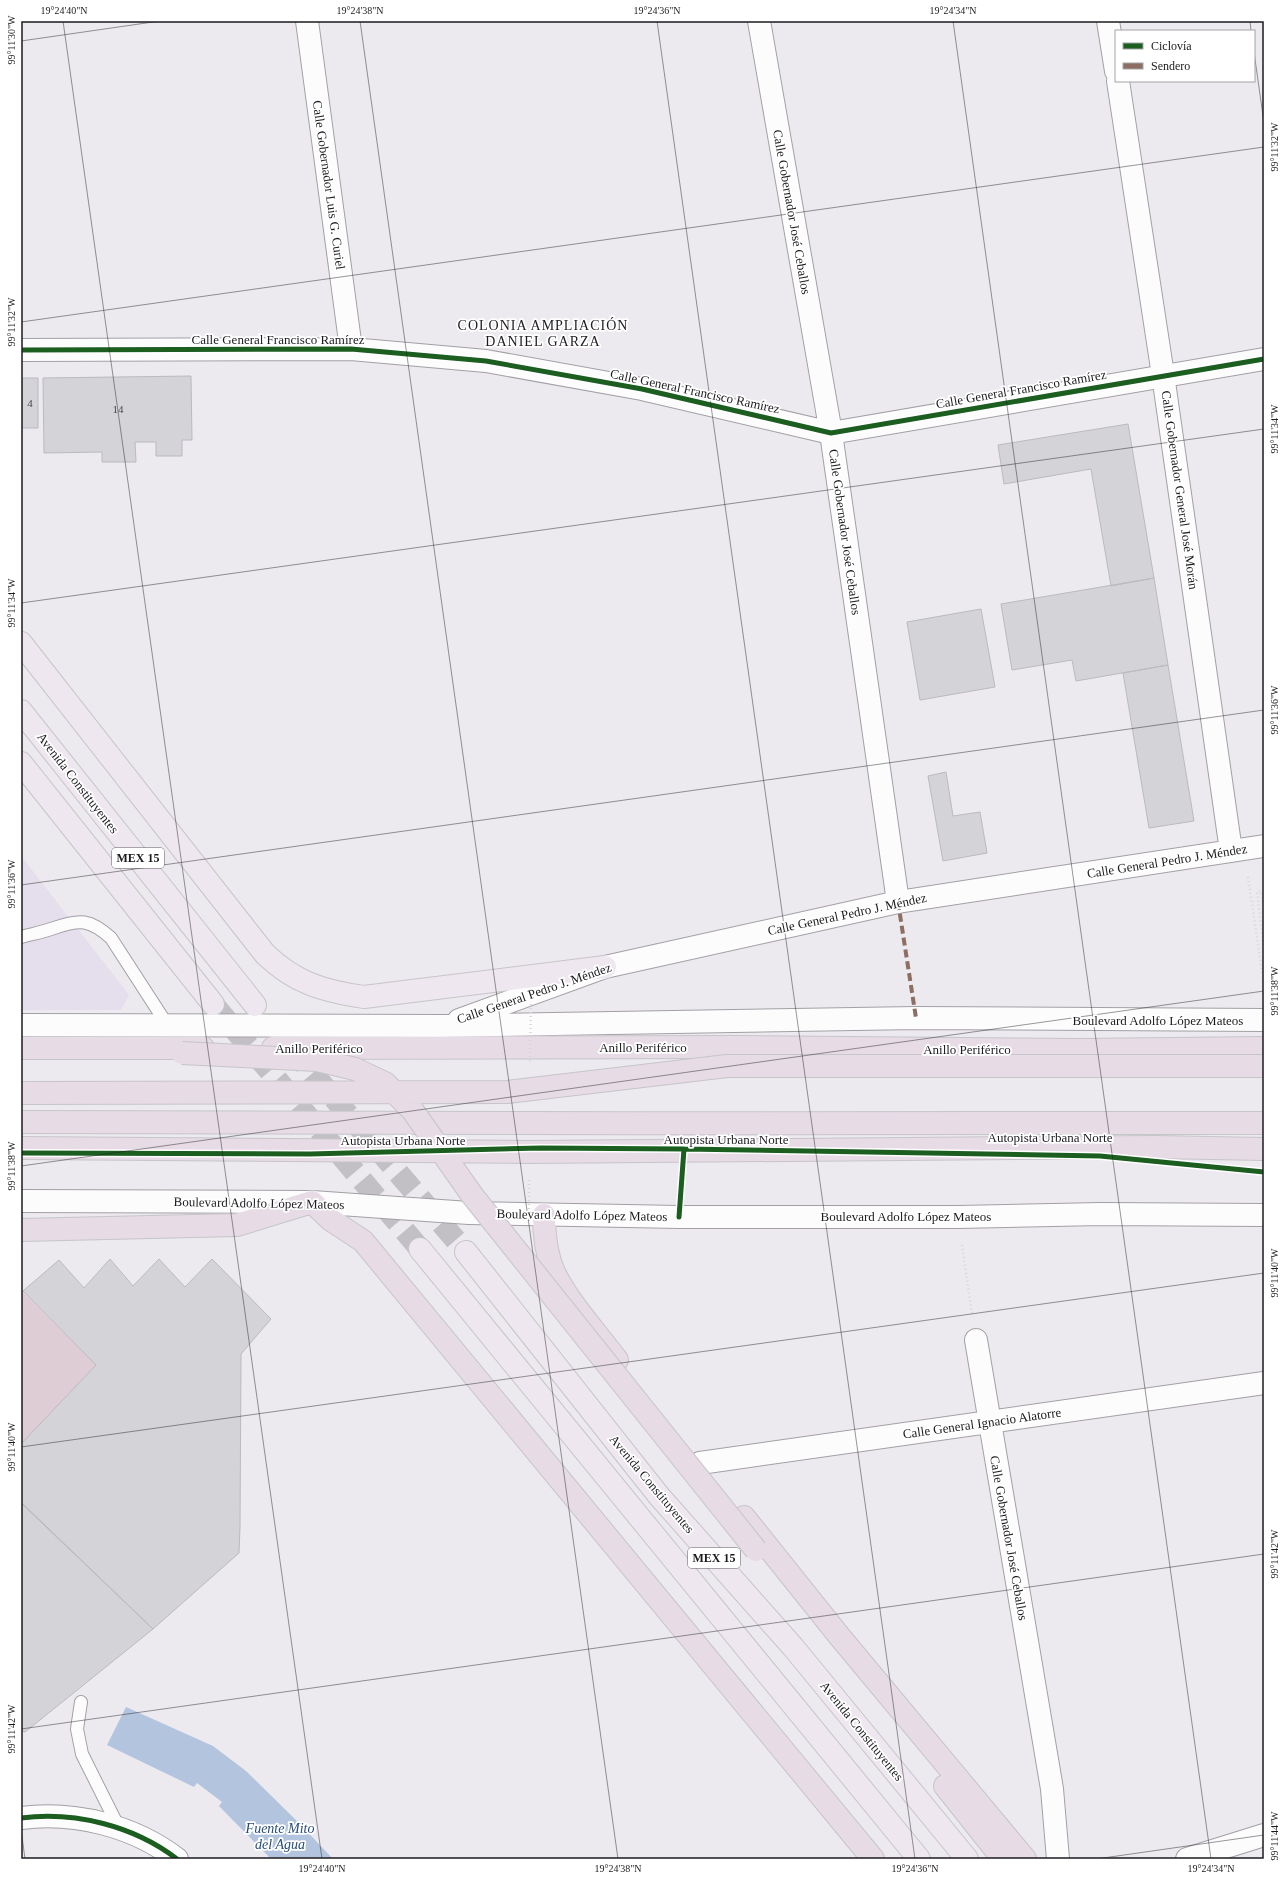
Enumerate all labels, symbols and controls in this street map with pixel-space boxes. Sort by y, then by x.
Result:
text: 19°24'40"N [40,5,88,16]
text: 19°24'38"N [336,5,384,16]
text: 19°24'36"N [633,5,681,16]
text: 19°24'34"N [929,5,977,16]
text: 99°11'30"W [6,15,17,64]
legend [1115,30,1255,82]
text: Ciclovía [1151,39,1192,53]
text: Sendero [1151,59,1190,73]
street label: Calle Gobernador Luis G. Curiel [310,99,348,271]
text: 99°11'32"W [1269,122,1280,171]
street label: Calle Gobernador José Ceballos [770,128,814,296]
text: 99°11'32"W [6,297,17,346]
district label: COLONIA AMPLIACIÓN DANIEL GARZA [458,317,628,349]
street label: Calle General Francisco Ramírez [192,332,365,347]
street label: Calle General Francisco Ramírez [609,366,781,416]
street label: Calle General Francisco Ramírez [935,367,1108,411]
street label: Calle Gobernador General José Morán [1159,390,1201,591]
house number: 4 [27,397,33,409]
house number: 14 [113,403,124,415]
text: 99°11'34"W [1269,404,1280,453]
street label: Calle Gobernador José Ceballos [826,448,864,616]
text: 99°11'34"W [6,578,17,627]
text: 99°11'36"W [1269,685,1280,734]
street label: Avenida Constituyentes [34,730,122,836]
street label: Calle General Pedro J. Méndez [1086,841,1248,881]
road number: MEX 15 [112,848,164,868]
text: 99°11'36"W [6,859,17,908]
street label: Calle General Pedro J. Méndez [766,890,928,938]
street label: Calle General Pedro J. Méndez [455,959,613,1026]
text: 99°11'38"W [1269,966,1280,1015]
street label: Boulevard Adolfo López Mateos [1073,1013,1243,1028]
street label: Anillo Periférico [599,1040,687,1055]
street label: Anillo Periférico [275,1041,363,1056]
street label: Anillo Periférico [923,1042,1011,1057]
street label: Autopista Urbana Norte [988,1130,1113,1145]
street label: Autopista Urbana Norte [664,1132,789,1147]
street label: Autopista Urbana Norte [341,1133,466,1148]
text: 99°11'38"W [6,1141,17,1190]
street label: Boulevard Adolfo López Mateos [173,1194,345,1212]
street label: Boulevard Adolfo López Mateos [496,1206,668,1224]
street label: Boulevard Adolfo López Mateos [821,1209,991,1224]
text: 99°11'40"W [1269,1248,1280,1297]
street label: Calle General Ignacio Alatorre [902,1404,1062,1442]
text: 99°11'40"W [6,1422,17,1471]
street label: Avenida Constituyentes [607,1432,697,1536]
street label: Calle Gobernador José Ceballos [987,1454,1031,1622]
text: 99°11'42"W [1269,1529,1280,1578]
road number: MEX 15 [688,1548,740,1568]
street label: Avenida Constituyentes [817,1678,907,1784]
text: 99°11'42"W [6,1704,17,1753]
text: 99°11'44"W [1269,1811,1280,1860]
water label: Fuente Mito del Agua [245,1821,314,1852]
text: 19°24'40"N [298,1863,346,1874]
text: 19°24'38"N [594,1863,642,1874]
text: 19°24'36"N [891,1863,939,1874]
text: 19°24'34"N [1187,1863,1235,1874]

